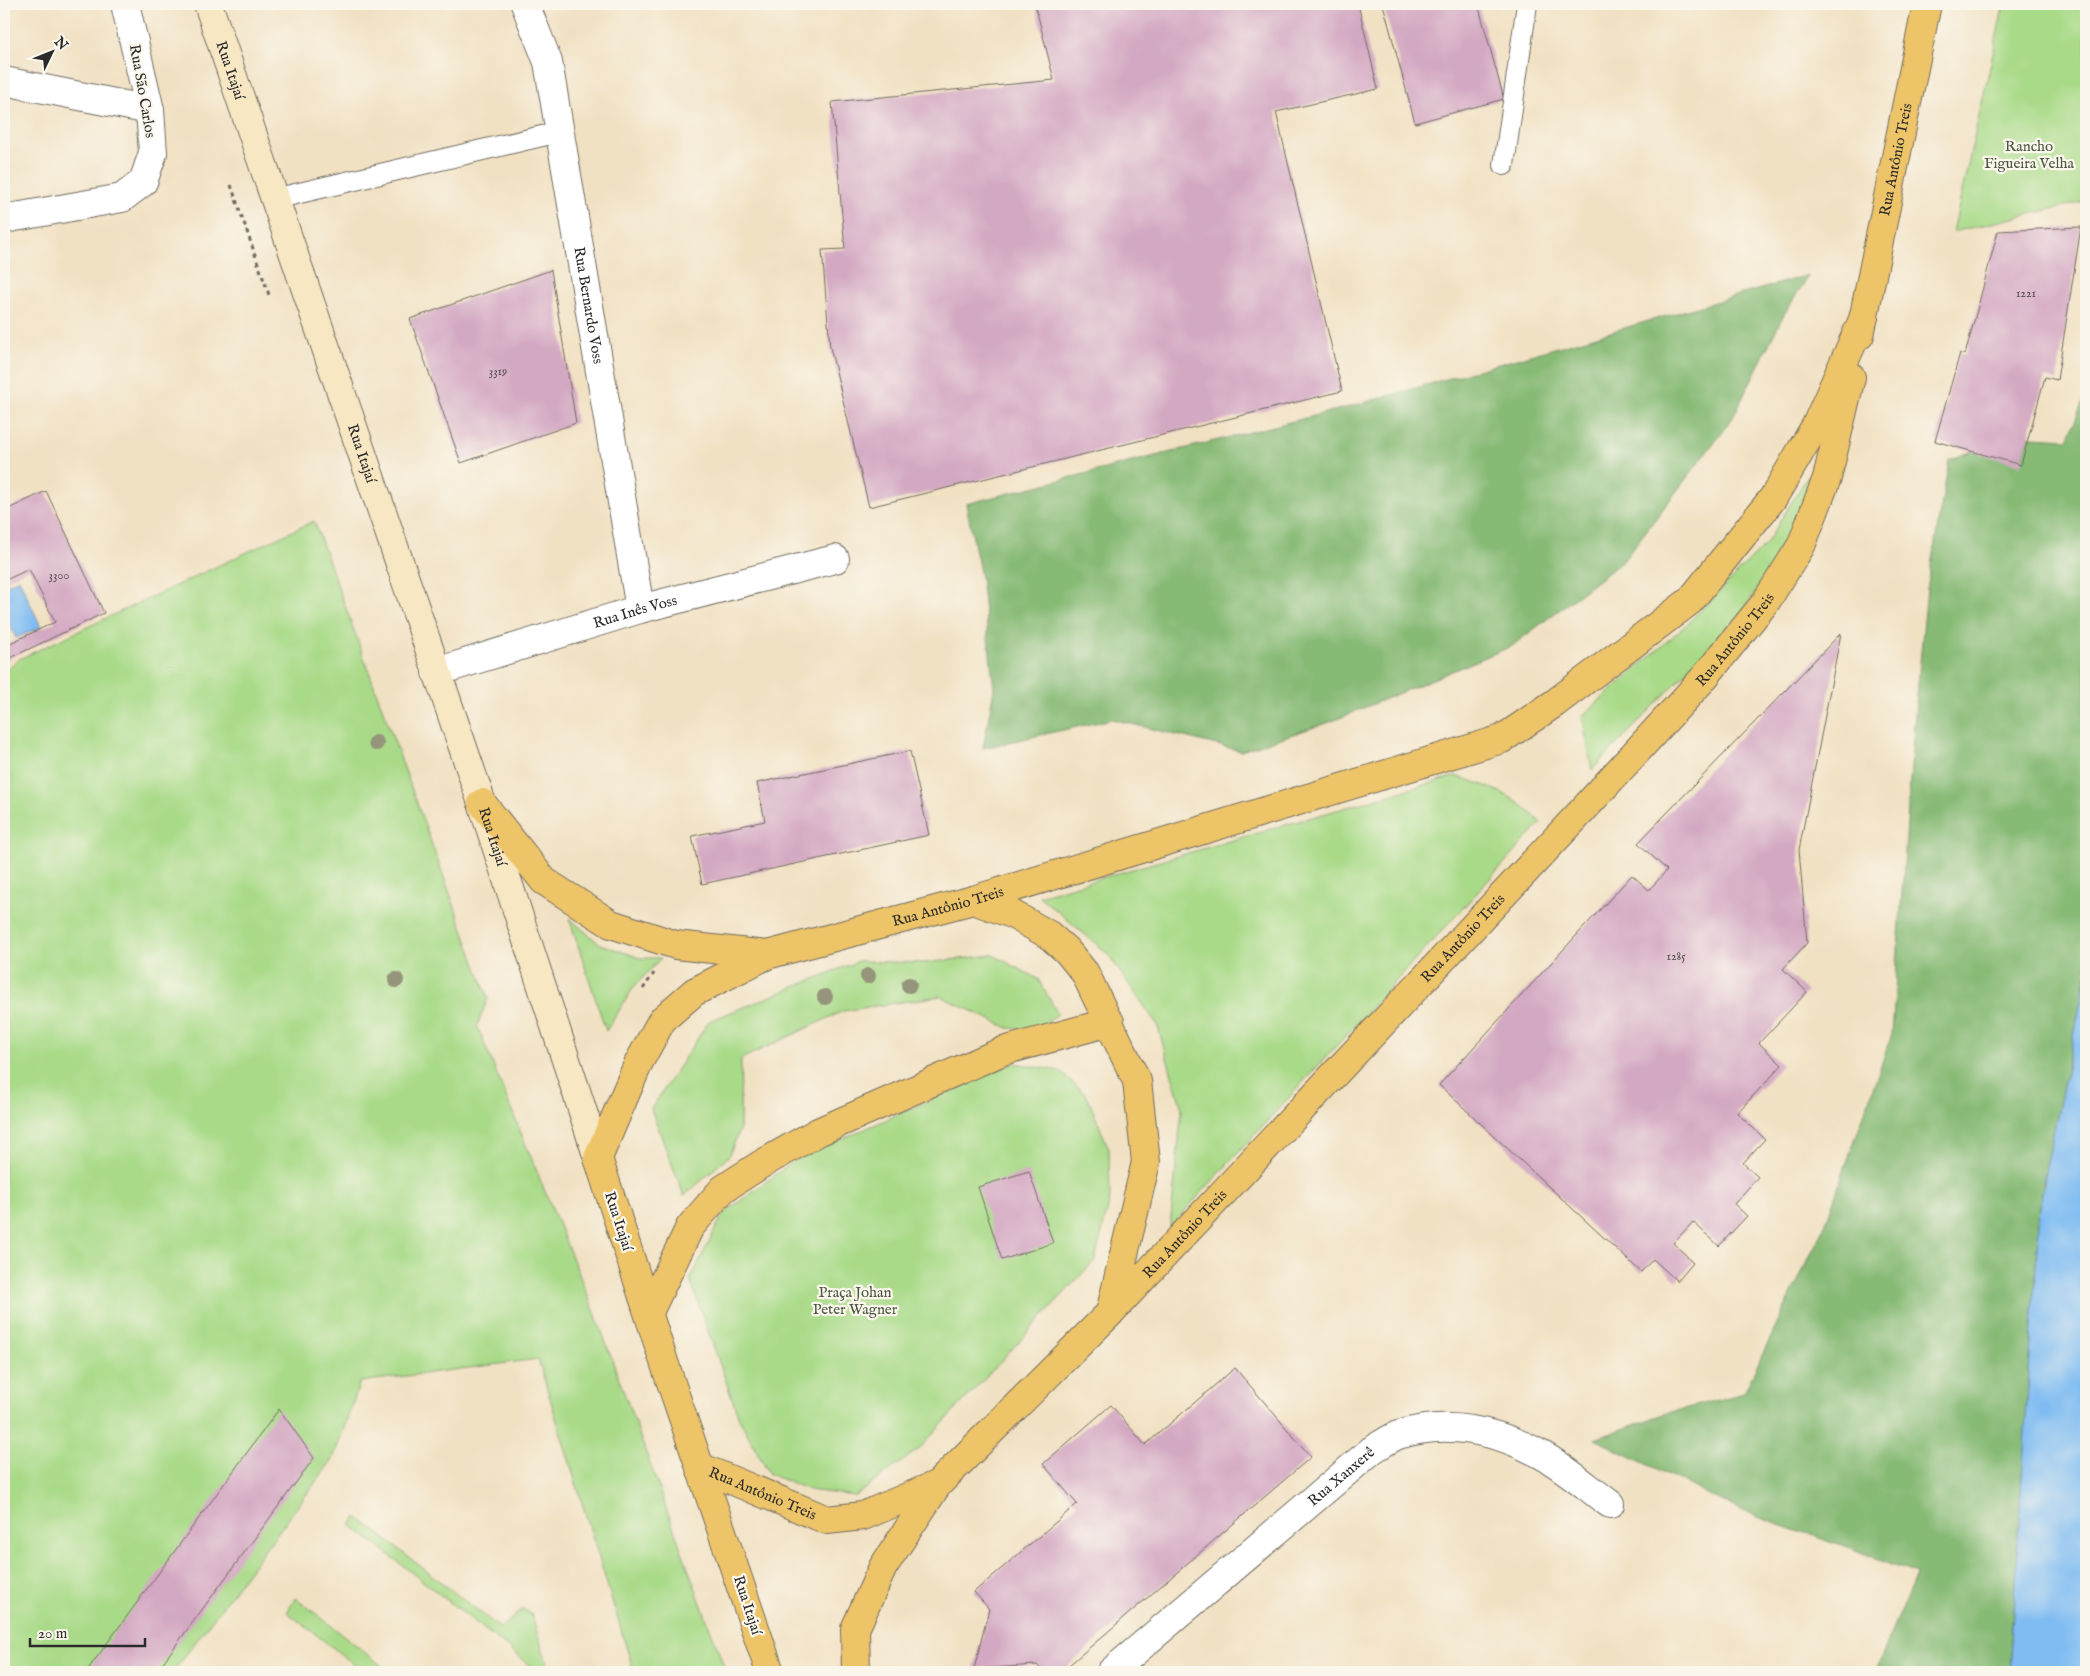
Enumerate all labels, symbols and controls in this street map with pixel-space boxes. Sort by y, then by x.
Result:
north arrow [28,28,78,78]
text: N [49,33,71,54]
street label: Rua Itajaí [211,38,249,103]
street label: Rua São Carlos [125,43,160,139]
street label: Rua Antônio Treis [1875,101,1917,218]
park label: Rancho Figueira Velha [1984,137,2075,173]
street label: Rua Bernardo Voss [569,245,608,365]
house number: 1221 [2016,286,2036,301]
house number: 3319 [489,364,507,379]
street label: Rua Itajaí [343,422,381,486]
house number: 3300 [49,568,69,583]
street label: Rua Antônio Treis [1692,590,1779,691]
street label: Rua Inês Voss [591,591,679,633]
street label: Rua Itajaí [474,805,511,870]
street label: Rua Antônio Treis [890,882,1006,931]
street label: Rua Antônio Treis [1417,890,1509,987]
house number: 1285 [1666,949,1686,964]
street label: Rua Antônio Treis [1139,1186,1231,1282]
street label: Rua Itajaí [600,1189,637,1254]
park label: Praça Johan Peter Wagner [813,1283,898,1319]
street label: Rua Xanxerê [1304,1443,1379,1511]
street label: Rua Antônio Treis [706,1463,819,1525]
street label: Rua Itajaí [729,1573,766,1638]
scale bar [30,1616,145,1648]
text: 20 m [38,1624,68,1643]

